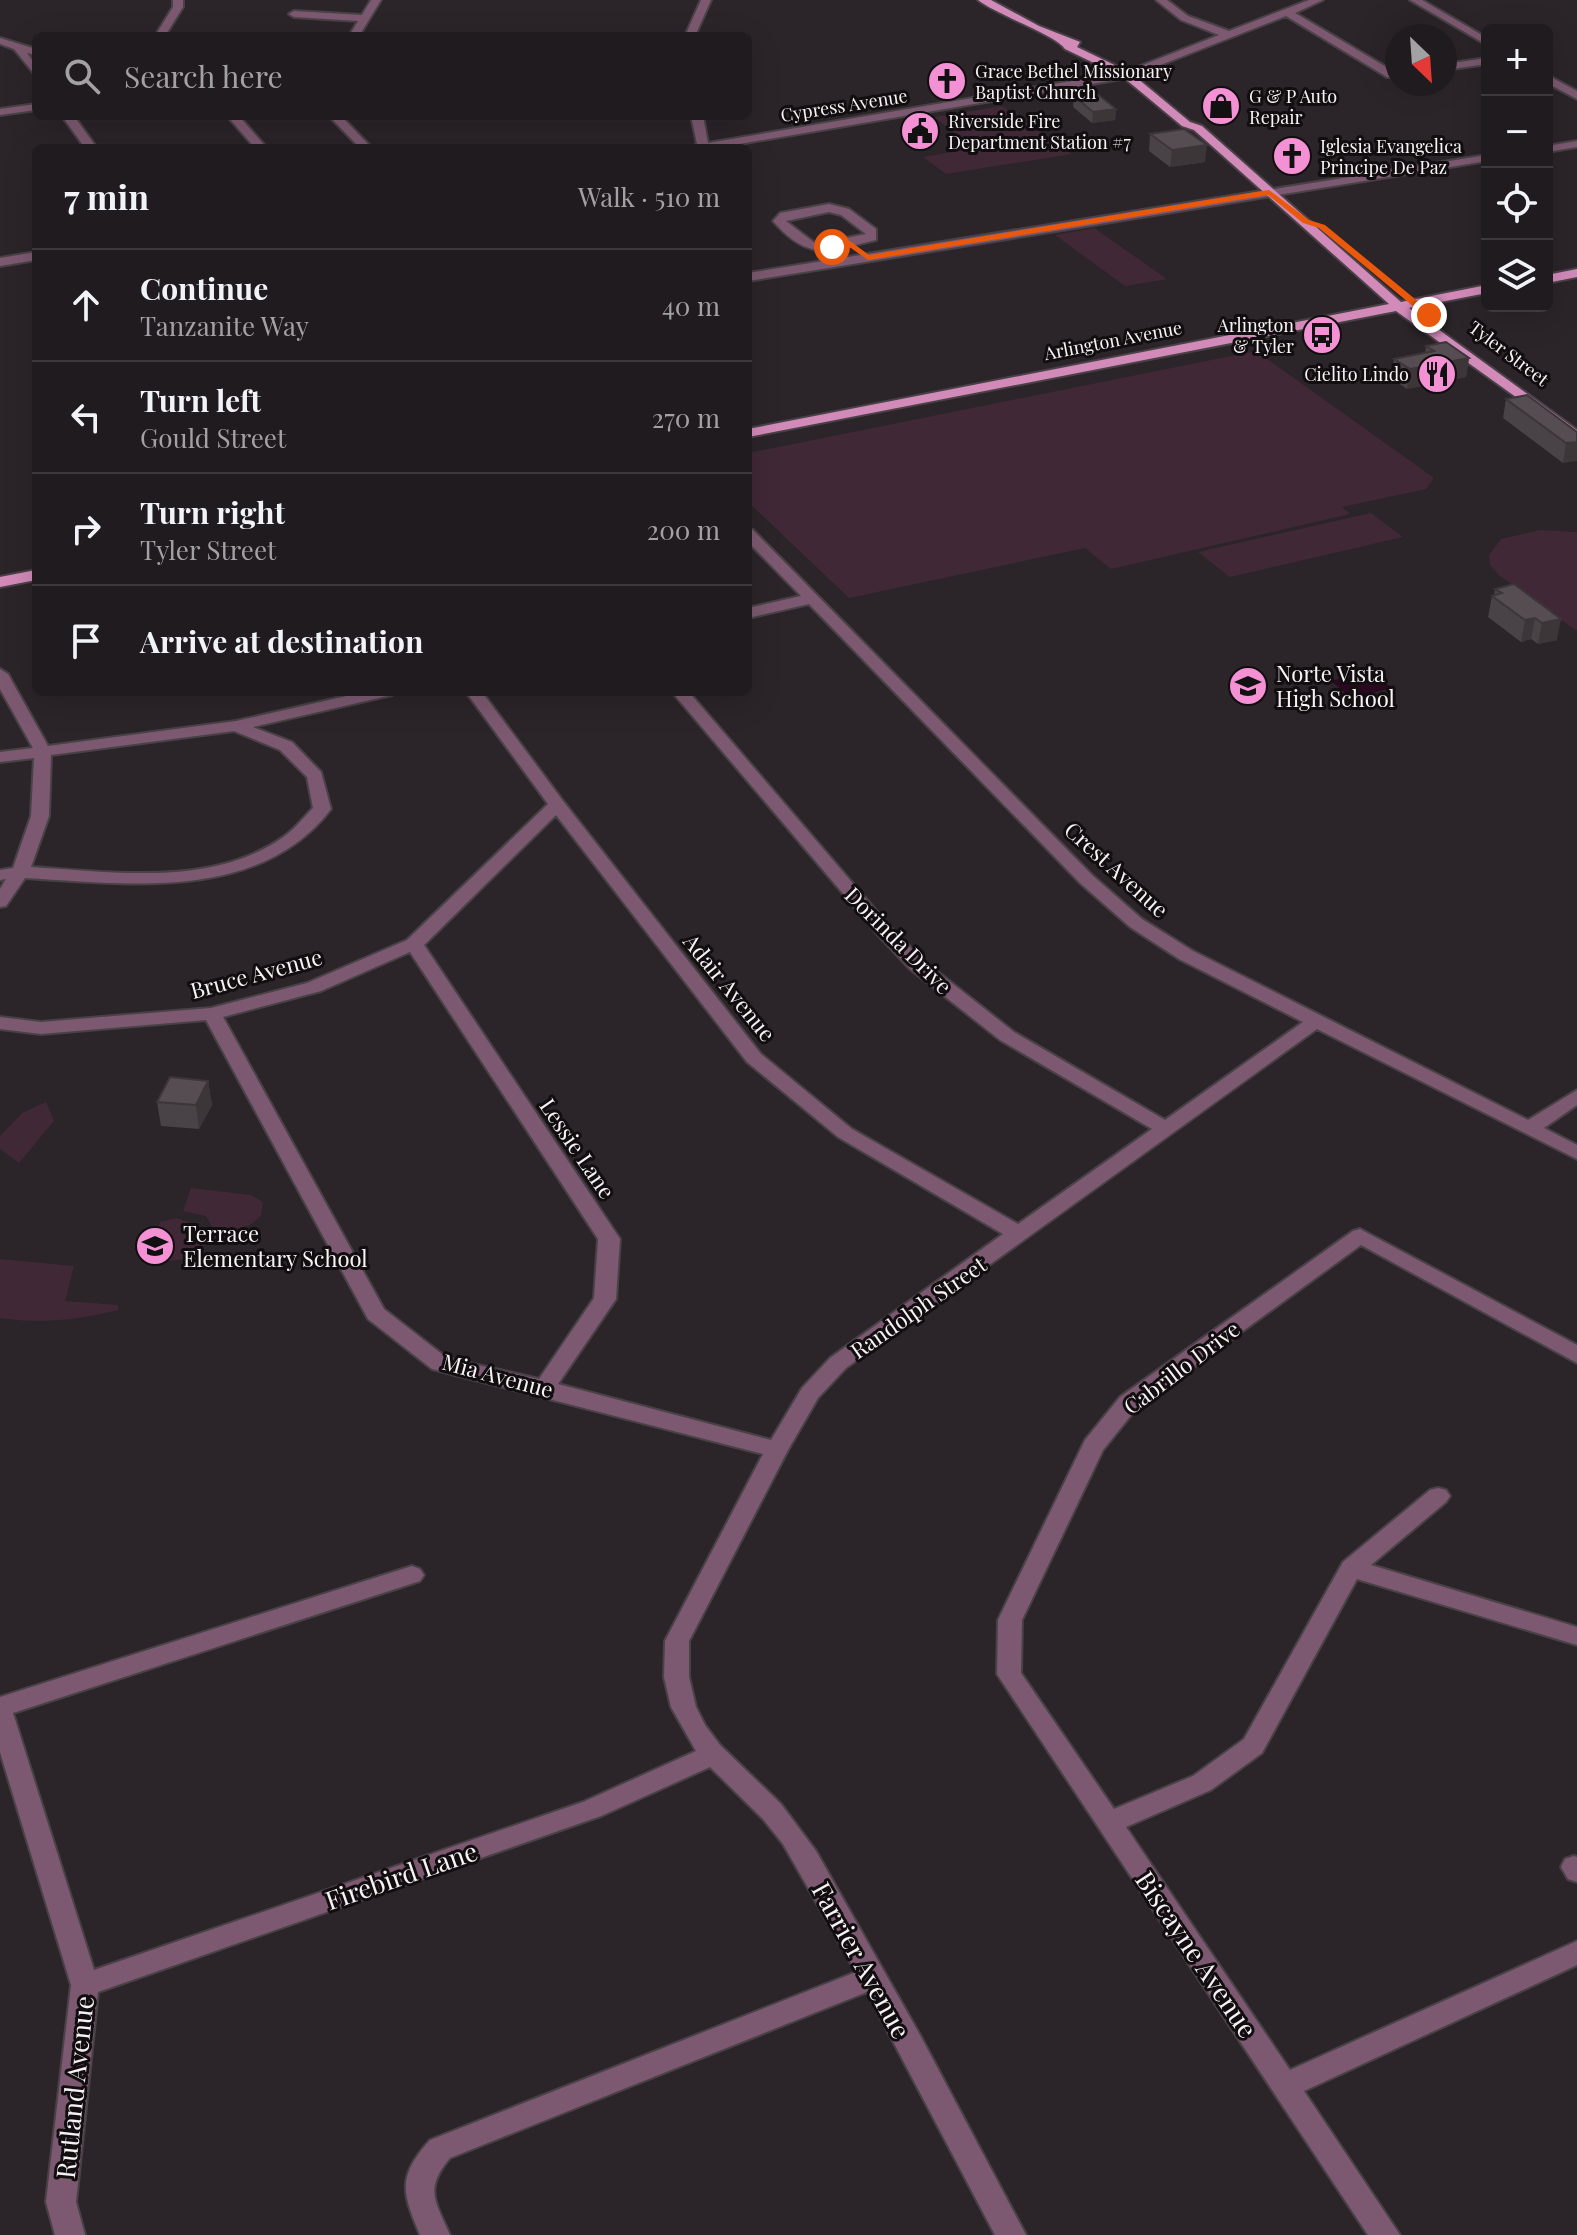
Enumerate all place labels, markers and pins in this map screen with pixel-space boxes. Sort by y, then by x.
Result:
place label: Grace Bethel Missionary Baptist Church [975,59,1172,104]
church icon: Grace Bethel Missionary Baptist Church [926,60,968,102]
place label: G & P Auto Repair [1249,84,1337,129]
shop icon: G & P Auto Repair [1200,85,1242,127]
place label: Riverside Fire Department Station #7 [948,109,1132,154]
public building icon: Riverside Fire Department Station #7 [899,110,941,152]
place label: Iglesia Evangelica Principe De Paz [1320,134,1462,179]
church icon: Iglesia Evangelica Principe De Paz [1271,135,1313,177]
place label: Arlington & Tyler [1217,313,1294,358]
bus stop icon: Arlington & Tyler [1301,314,1343,356]
restaurant icon: Cielito Lindo [1416,353,1458,395]
place label: Cielito Lindo [1304,362,1409,386]
place label: Norte Vista High School [1276,658,1395,713]
school or university icon: Norte Vista High School [1227,665,1269,707]
place label: Terrace Elementary School [183,1218,368,1273]
school or university icon: Terrace Elementary School [134,1225,176,1267]

